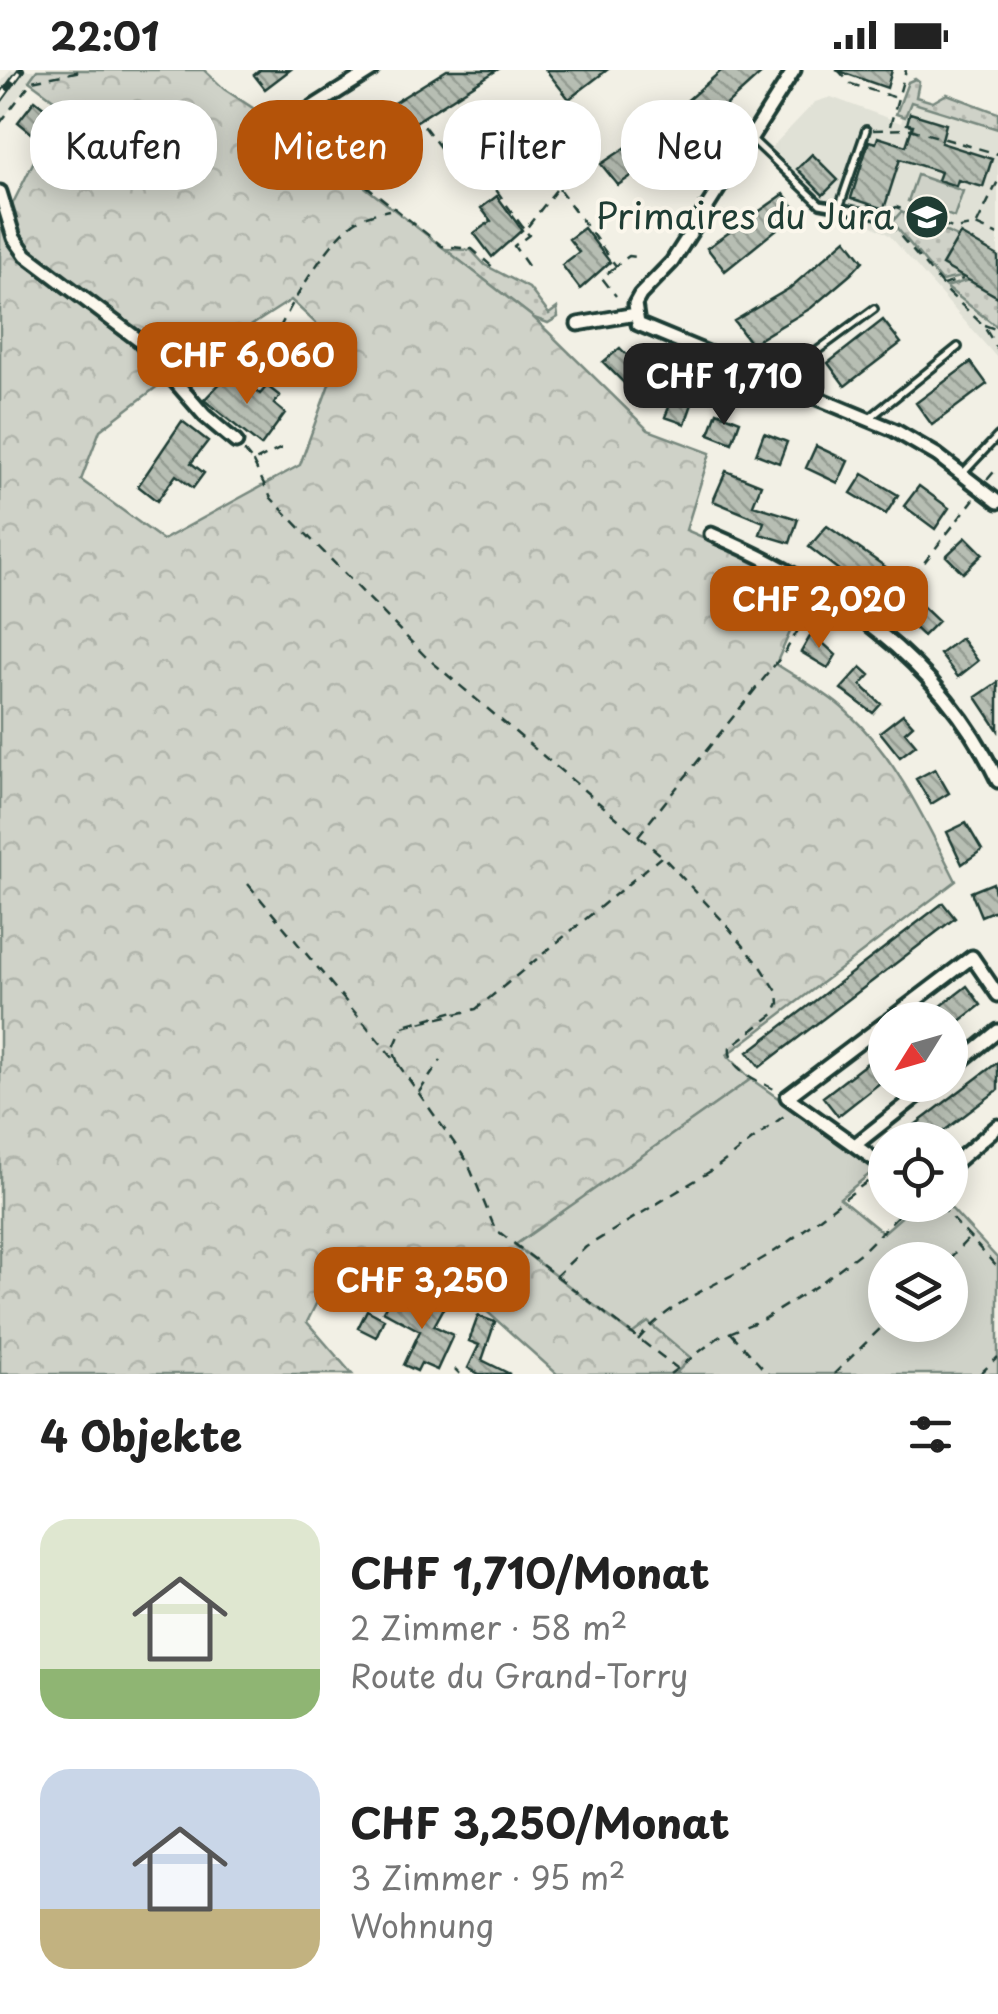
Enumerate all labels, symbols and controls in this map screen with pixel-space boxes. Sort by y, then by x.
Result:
text: 22:01 [50,7,159,64]
chip: Kaufen [30,100,217,190]
chip: Mieten [237,100,423,190]
chip: Filter [443,100,601,190]
chip: Neu [621,100,758,190]
place label: Primaires du Jura [595,188,894,241]
school or university icon: Primaires du Jura [904,194,950,240]
pin: CHF 6,060 [133,322,361,407]
text: CHF 6,060 [159,330,335,378]
pin: CHF 1,710 [610,343,838,428]
text: CHF 1,710 [645,351,803,399]
pin: CHF 2,020 [705,566,933,651]
text: CHF 2,020 [732,574,906,622]
north arrow [868,1002,968,1102]
map controls [868,1002,968,1342]
button: locate [868,1122,968,1222]
button: layers [868,1242,968,1342]
pin: CHF 3,250 [308,1247,536,1332]
text: CHF 3,250 [336,1255,508,1303]
text: 4 Objekte [40,1403,242,1466]
icon: filters [903,1407,958,1462]
text: CHF 1,710/Monat [350,1540,710,1603]
icon: home [120,1559,240,1679]
text: 2 Zimmer · 58 m² [350,1603,627,1651]
text: Route du Grand-Torry [350,1651,688,1699]
text: CHF 3,250/Monat [350,1790,730,1853]
icon: home [120,1809,240,1929]
text: 3 Zimmer · 95 m² [350,1853,626,1901]
text: Wohnung [350,1901,494,1949]

